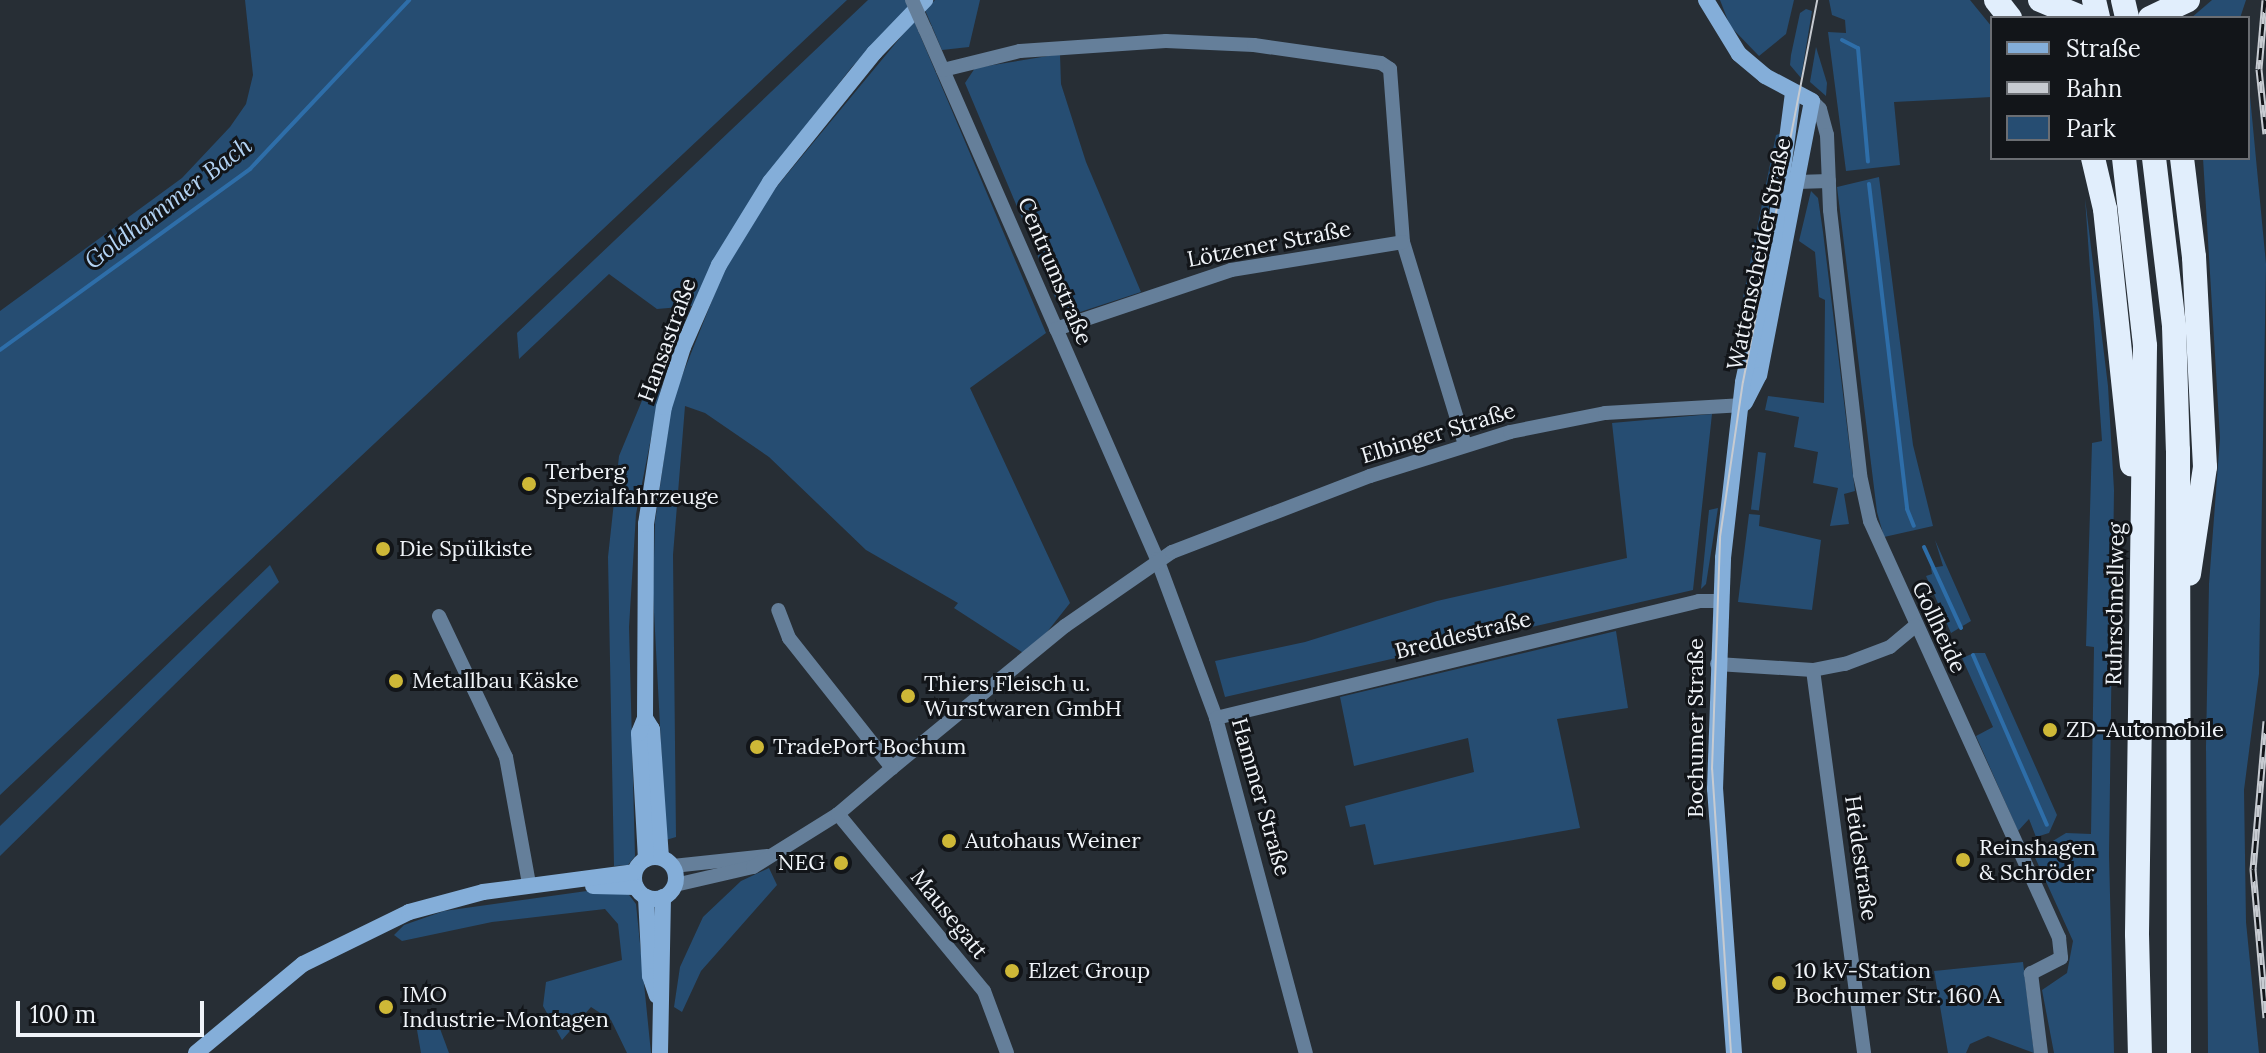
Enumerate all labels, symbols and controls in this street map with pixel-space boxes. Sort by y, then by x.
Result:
legend [1990,16,2250,160]
text: Straße [2066,33,2141,64]
text: Bahn [2066,73,2122,104]
text: Park [2066,113,2116,144]
water label: Goldhammer Bach [79,131,257,275]
street label: Wattenscheider Straße [1721,135,1797,373]
street label: Centrumstraße [1012,193,1098,349]
street label: Lötzener Straße [1185,215,1353,273]
street label: Hansastraße [632,275,702,405]
street label: Elbinger Straße [1358,397,1518,469]
place label: Terberg Spezialfahrzeuge [545,458,719,510]
marker: Terberg Spezialfahrzeuge [520,475,538,493]
street label: Ruhrschnellweg [2100,522,2130,686]
place label: Die Spülkiste [399,536,532,562]
marker: Die Spülkiste [374,540,392,558]
street label: Gollheide [1906,577,1972,677]
street label: Breddestraße [1392,605,1534,665]
street label: Bochumer Straße [1683,638,1709,818]
place label: Metallbau Käske [412,668,579,694]
place label: Thiers Fleisch u. Wurstwaren GmbH [924,670,1122,722]
marker: Metallbau Käske [387,672,405,690]
marker: Thiers Fleisch u. Wurstwaren GmbH [899,687,917,705]
street label: Hammer Straße [1226,715,1296,879]
place label: ZD-Automobile [2066,717,2224,743]
marker: ZD-Automobile [2041,721,2059,739]
place label: TradePort Bochum [773,734,966,760]
marker: TradePort Bochum [748,738,766,756]
street label: Heidestraße [1839,794,1883,922]
place label: Autohaus Weiner [965,828,1141,854]
marker: Autohaus Weiner [940,832,958,850]
place label: Reinshagen & Schröder [1979,834,2096,886]
place label: NEG [778,850,825,876]
marker: Reinshagen & Schröder [1954,851,1972,869]
marker: NEG [832,854,850,872]
street label: Mausegatt [905,864,993,964]
place label: 10 kV-Station Bochumer Str. 160 A [1795,957,2001,1008]
place label: Elzet Group [1028,958,1150,984]
marker: Elzet Group [1003,962,1021,980]
marker: 10 kV-Station Bochumer Str. 160 A [1770,974,1788,992]
place label: IMO Industrie-Montagen [402,981,609,1032]
scale bar [20,985,208,1035]
marker: IMO Industrie-Montagen [377,998,395,1016]
text: 100 m [30,999,96,1030]

